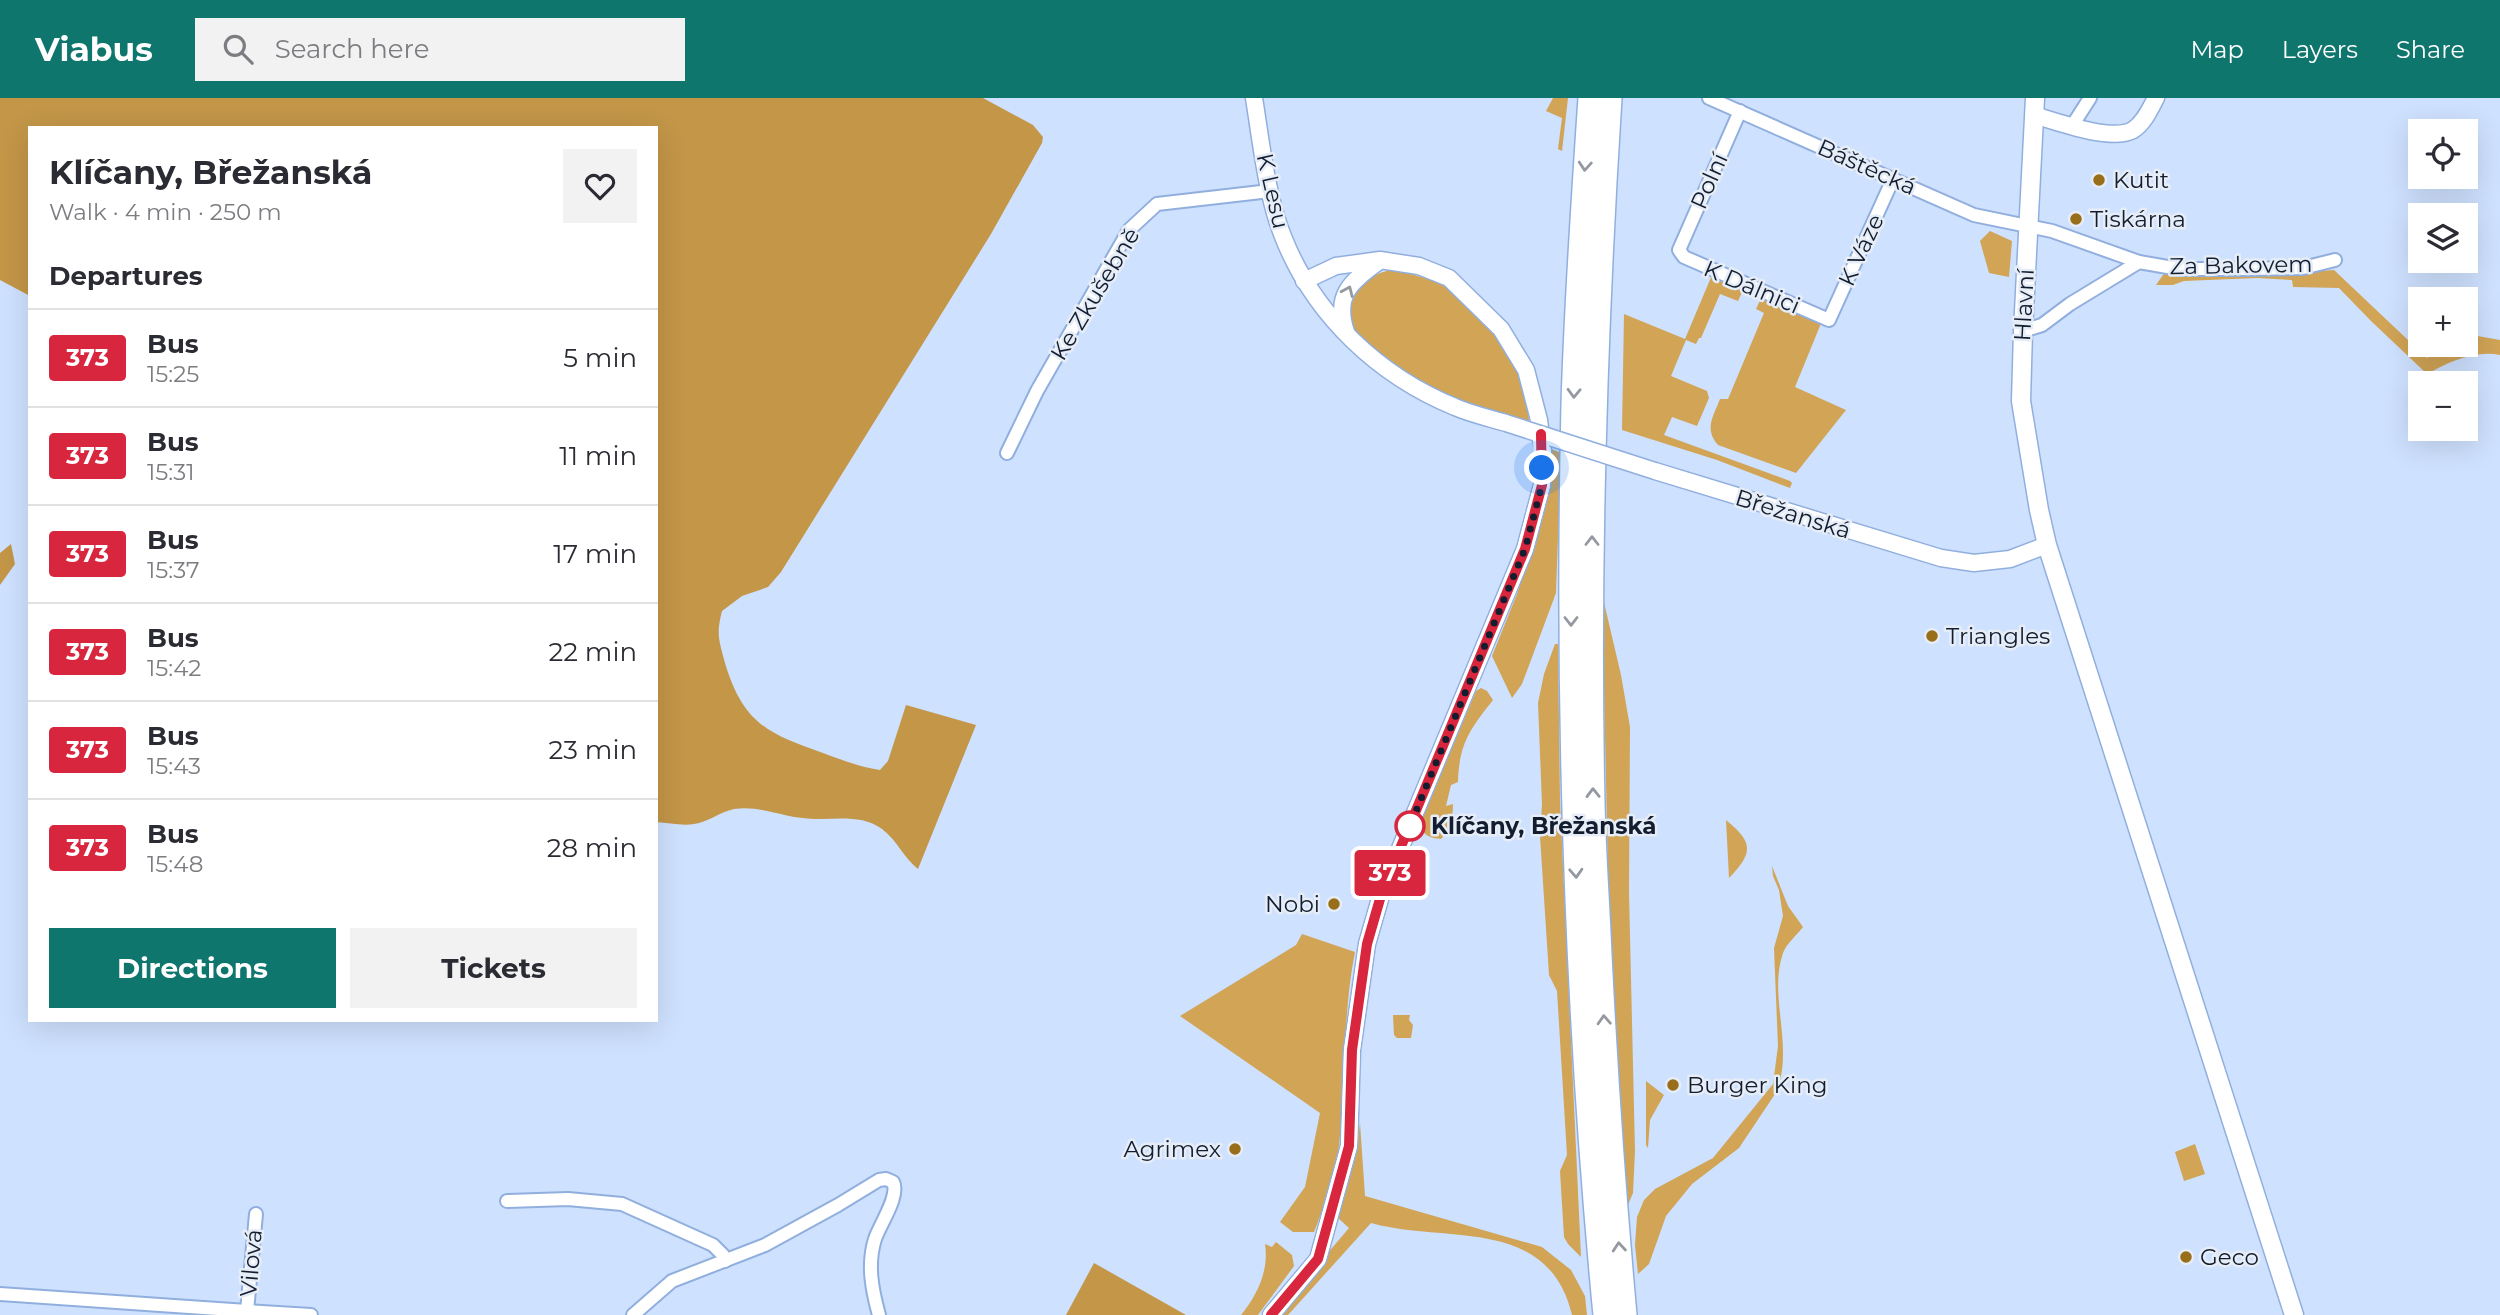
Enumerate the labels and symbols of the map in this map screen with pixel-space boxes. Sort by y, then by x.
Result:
street label: Báštěcká [1813,133,1921,201]
street label: Polní [1684,148,1734,213]
street label: K Lesu [1251,151,1295,231]
one-way arrow [1578,161,1593,172]
place label: Kutit [2113,166,2169,194]
marker: Kutit [2091,172,2107,188]
place label: Tiskárna [2090,205,2186,233]
street label: K Váze [1832,210,1890,290]
marker: Tiskárna [2068,211,2084,227]
street label: Ke Zkušebně [1044,223,1146,365]
street label: Za Bakovem [2169,250,2313,280]
street label: K Dálnici [1700,254,1804,320]
street label: Hlavní [2008,267,2040,342]
one-way arrow [1340,286,1354,298]
one-way arrow [1566,388,1581,399]
your location [1524,450,1559,485]
street label: Břežanská [1732,483,1854,545]
one-way arrow [1584,535,1600,546]
one-way arrow [1563,616,1579,627]
place label: Triangles [1946,622,2050,650]
marker: Triangles [1924,628,1940,644]
one-way arrow [1585,787,1601,798]
marker: Klíčany, Břežanská [1395,811,1425,841]
place label: Klíčany, Břežanská [1431,812,1656,840]
line badge: 373 [1350,850,1430,896]
one-way arrow [1569,867,1584,878]
place label: Nobi [1265,890,1320,918]
marker: Nobi [1326,896,1342,912]
one-way arrow [1596,1014,1611,1025]
place label: Burger King [1687,1071,1827,1099]
marker: Burger King [1665,1077,1681,1093]
place label: Agrimex [1123,1135,1221,1163]
marker: Agrimex [1227,1141,1243,1157]
street label: Vilová [234,1228,268,1298]
one-way arrow [1611,1241,1626,1253]
place label: Geco [2200,1243,2259,1271]
marker: Geco [2178,1249,2194,1265]

